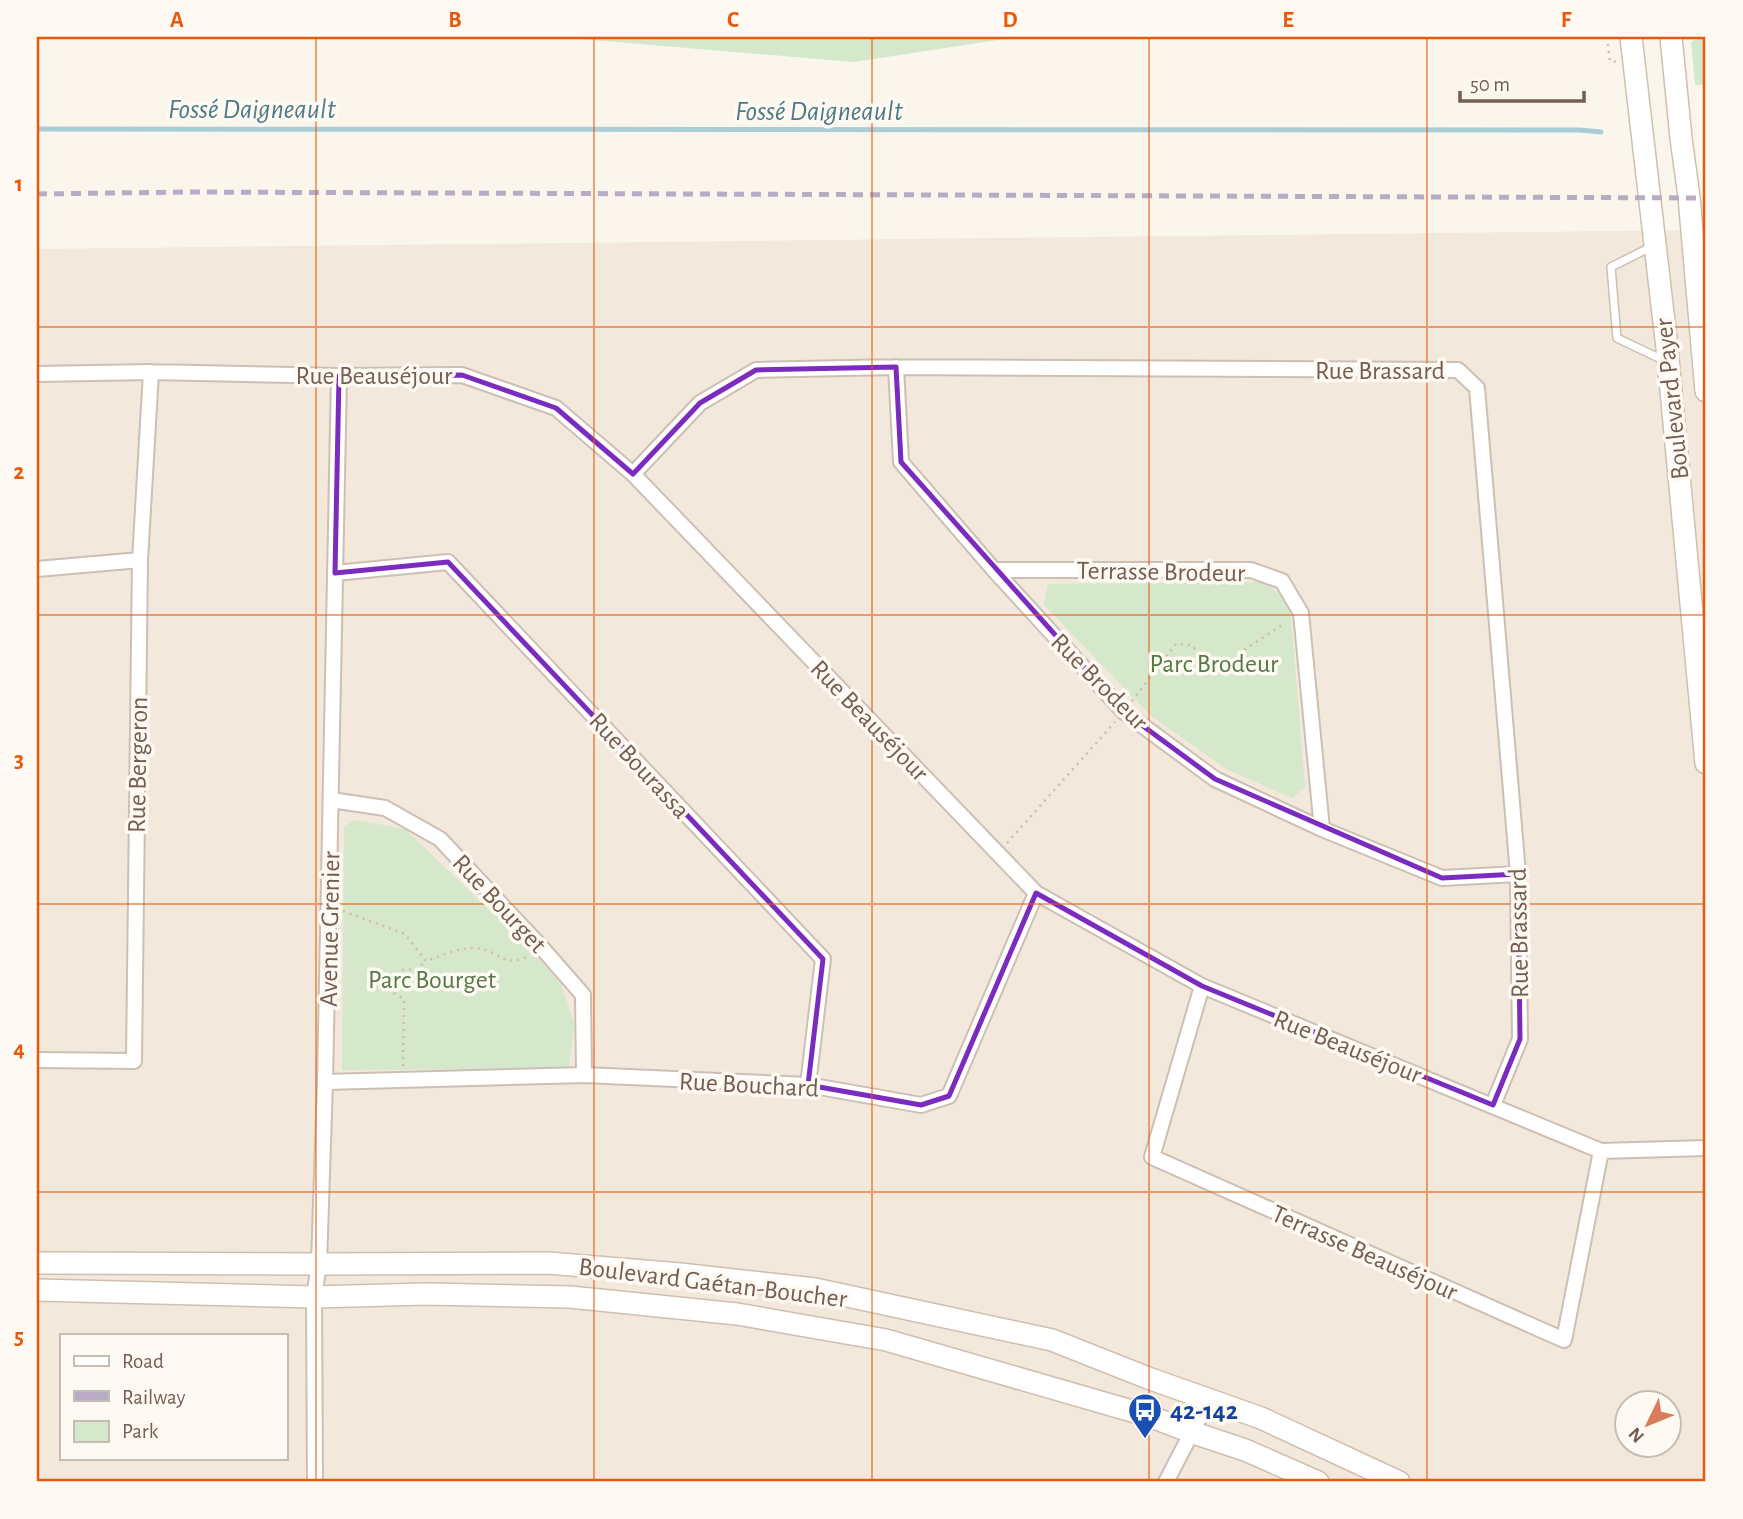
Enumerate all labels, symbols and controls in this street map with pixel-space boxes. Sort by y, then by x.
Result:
text: A [170,9,184,32]
text: B [448,9,462,32]
text: C [727,9,739,32]
text: D [1002,9,1018,32]
text: E [1282,9,1294,32]
text: F [1561,9,1572,32]
scale bar [1460,60,1584,104]
text: 50 m [1470,74,1510,95]
water label: Fossé Daigneault [168,96,337,124]
water label: Fossé Daigneault [735,98,904,126]
text: 1 [15,173,23,196]
street label: Boulevard Payer [1651,316,1693,481]
street label: Rue Brassard [1315,358,1445,384]
street label: Rue Beauséjour [295,363,453,389]
text: 2 [14,461,25,484]
street label: Terrasse Brodeur [1076,558,1246,586]
street label: Rue Brodeur [1046,628,1153,736]
park label: Parc Brodeur [1150,651,1279,677]
street label: Rue Beauséjour [805,655,934,787]
street label: Rue Bergeron [124,697,152,833]
street label: Rue Bourassa [584,708,695,824]
text: 3 [14,749,24,772]
street label: Rue Bourget [447,849,551,958]
street label: Avenue Grenier [316,850,344,1007]
street label: Rue Brassard [1505,868,1533,998]
park label: Parc Bourget [368,967,496,993]
street label: Rue Beauséjour [1270,1005,1426,1089]
text: 4 [13,1038,25,1061]
street label: Rue Bouchard [678,1068,820,1102]
street label: Terrasse Beauséjour [1268,1200,1462,1306]
street label: Boulevard Gaétan-Boucher [577,1254,849,1312]
text: 5 [14,1326,24,1349]
legend [60,1334,287,1460]
text: Road [122,1351,164,1372]
text: Railway [122,1387,185,1408]
north arrow [1614,1390,1684,1460]
bus stop icon: 42-142 [1126,1391,1164,1440]
place label: 42-142 [1170,1398,1238,1424]
text: Park [122,1421,159,1442]
text: N [1625,1423,1648,1446]

